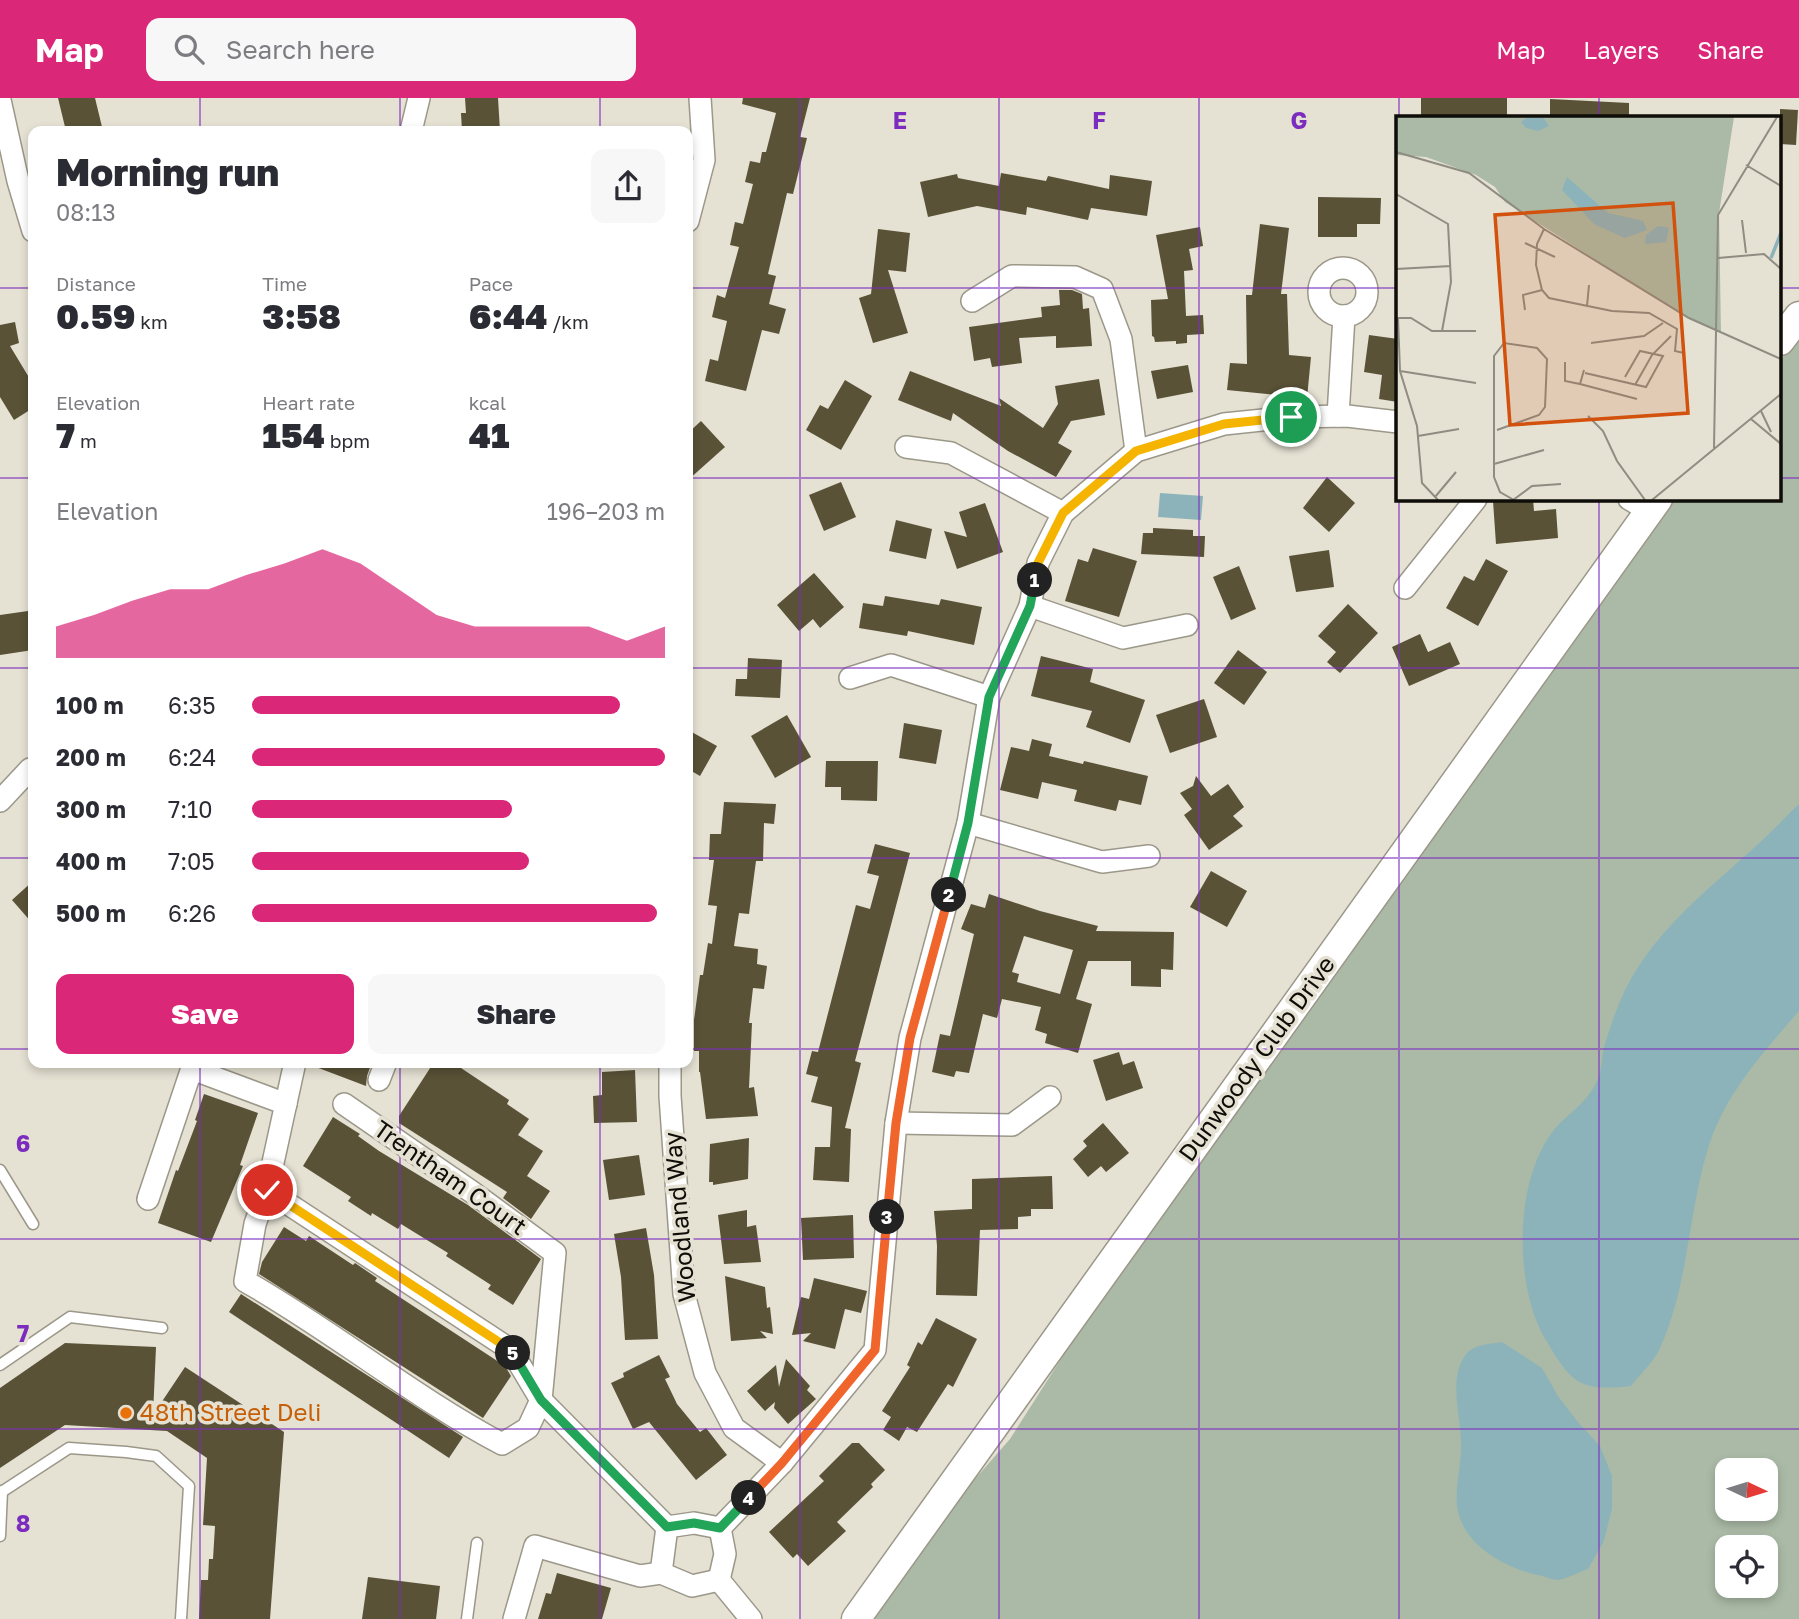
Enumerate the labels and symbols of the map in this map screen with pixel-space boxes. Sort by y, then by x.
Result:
text: E [893,106,907,134]
text: F [1092,106,1106,134]
text: G [1291,106,1307,134]
inset map [1396,116,1782,500]
pin [1261,387,1321,447]
pin: 1 [1018,562,1052,598]
pin: 2 [932,878,967,912]
street label: Dunwoody Club Drive [1172,950,1340,1166]
street label: Trentham Court [369,1113,533,1240]
text: 6 [16,1129,30,1157]
street label: Woodland Way [657,1131,700,1304]
pin [237,1160,297,1220]
pin: 3 [870,1200,904,1234]
text: 7 [17,1319,29,1347]
pin: 5 [496,1336,530,1370]
place label: 48th Street Deli [140,1397,322,1426]
marker: 48th Street Deli [118,1405,134,1421]
north arrow [1715,1458,1778,1521]
pin: 4 [732,1480,766,1516]
text: 8 [16,1509,30,1537]

